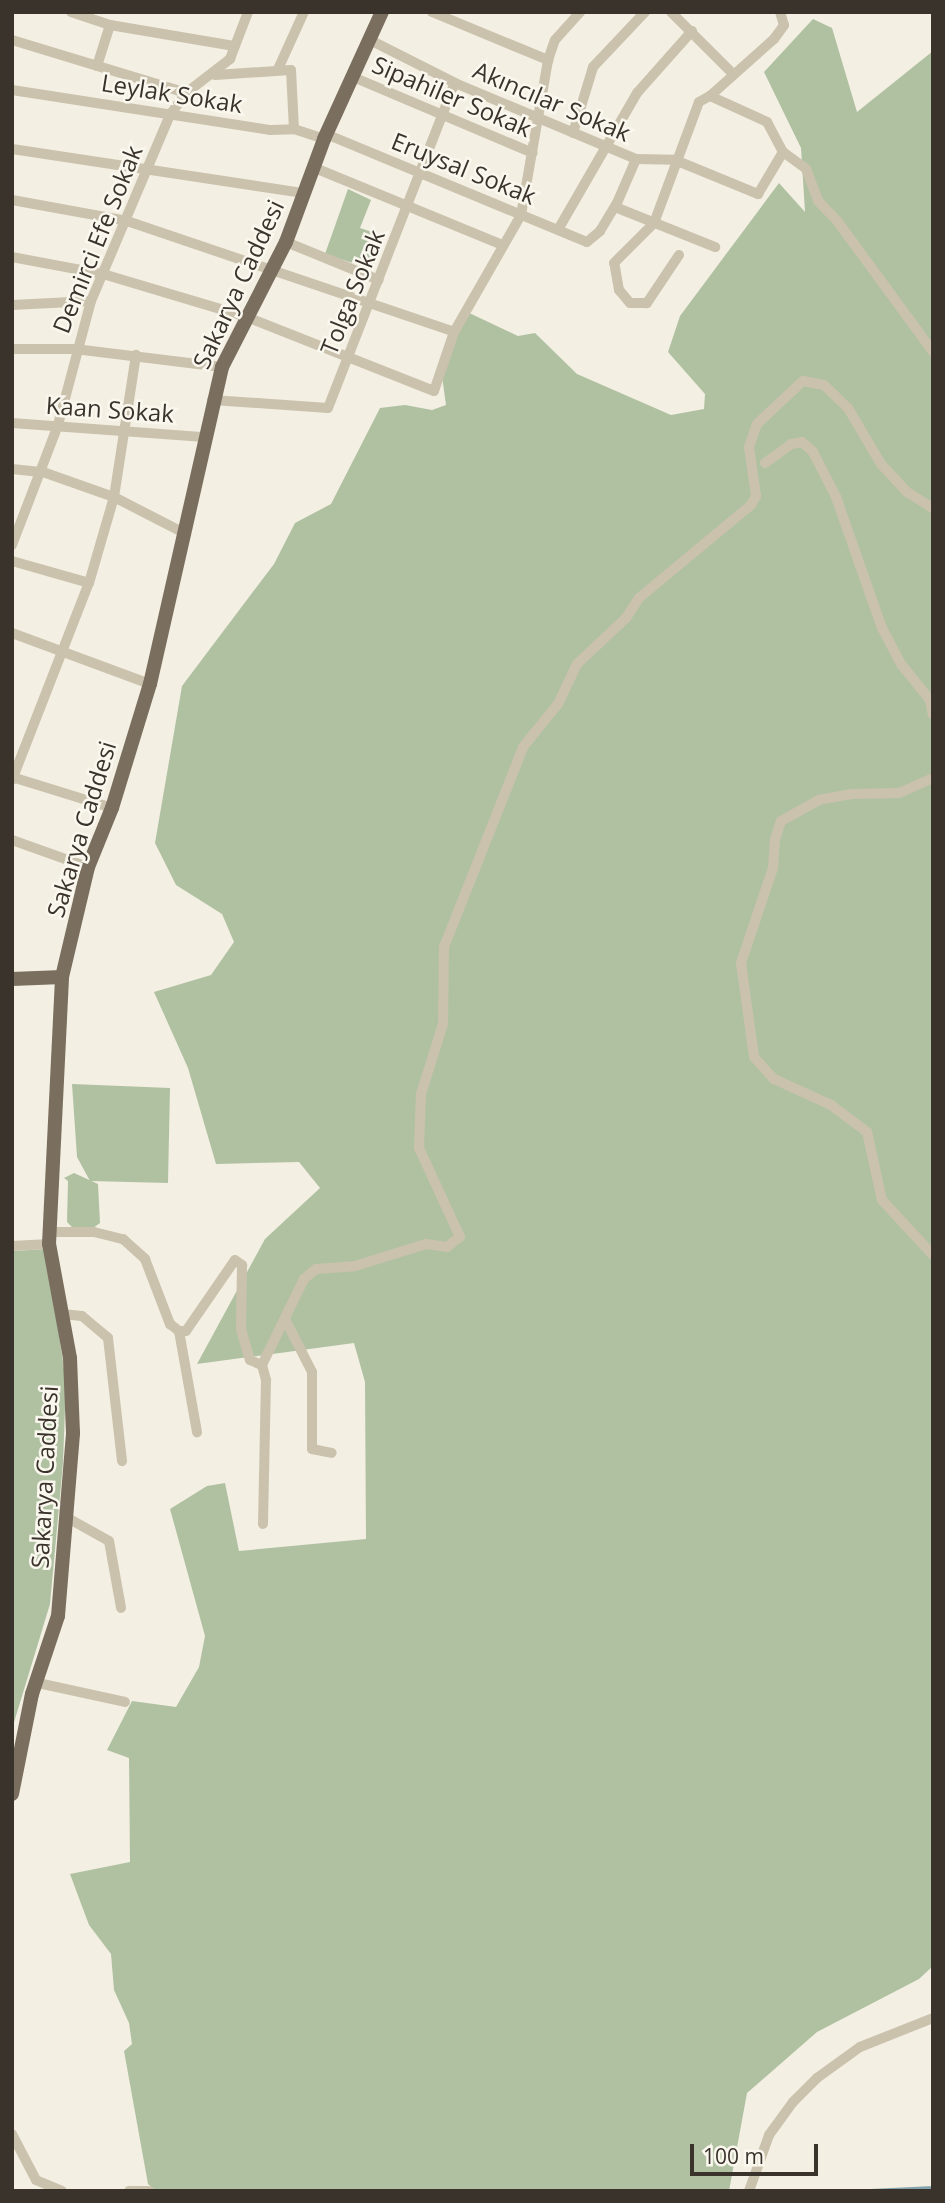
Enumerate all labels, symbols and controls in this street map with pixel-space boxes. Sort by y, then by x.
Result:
street label: Sipahiler Sokak [368,50,536,142]
street label: Akıncılar Sokak [469,55,635,147]
street label: Leylak Sokak [99,68,245,118]
street label: Eruysal Sokak [388,126,540,210]
street label: Demirci Efe Sokak [46,141,148,337]
street label: Sakarya Caddesi [186,195,290,373]
street label: Tolga Sokak [314,225,390,359]
street label: Kaan Sokak [45,390,175,428]
street label: Sakarya Caddesi [41,737,121,921]
street label: Sakarya Caddesi [25,1385,63,1569]
scale bar [693,2130,821,2174]
text: 100 m [703,2142,764,2170]

